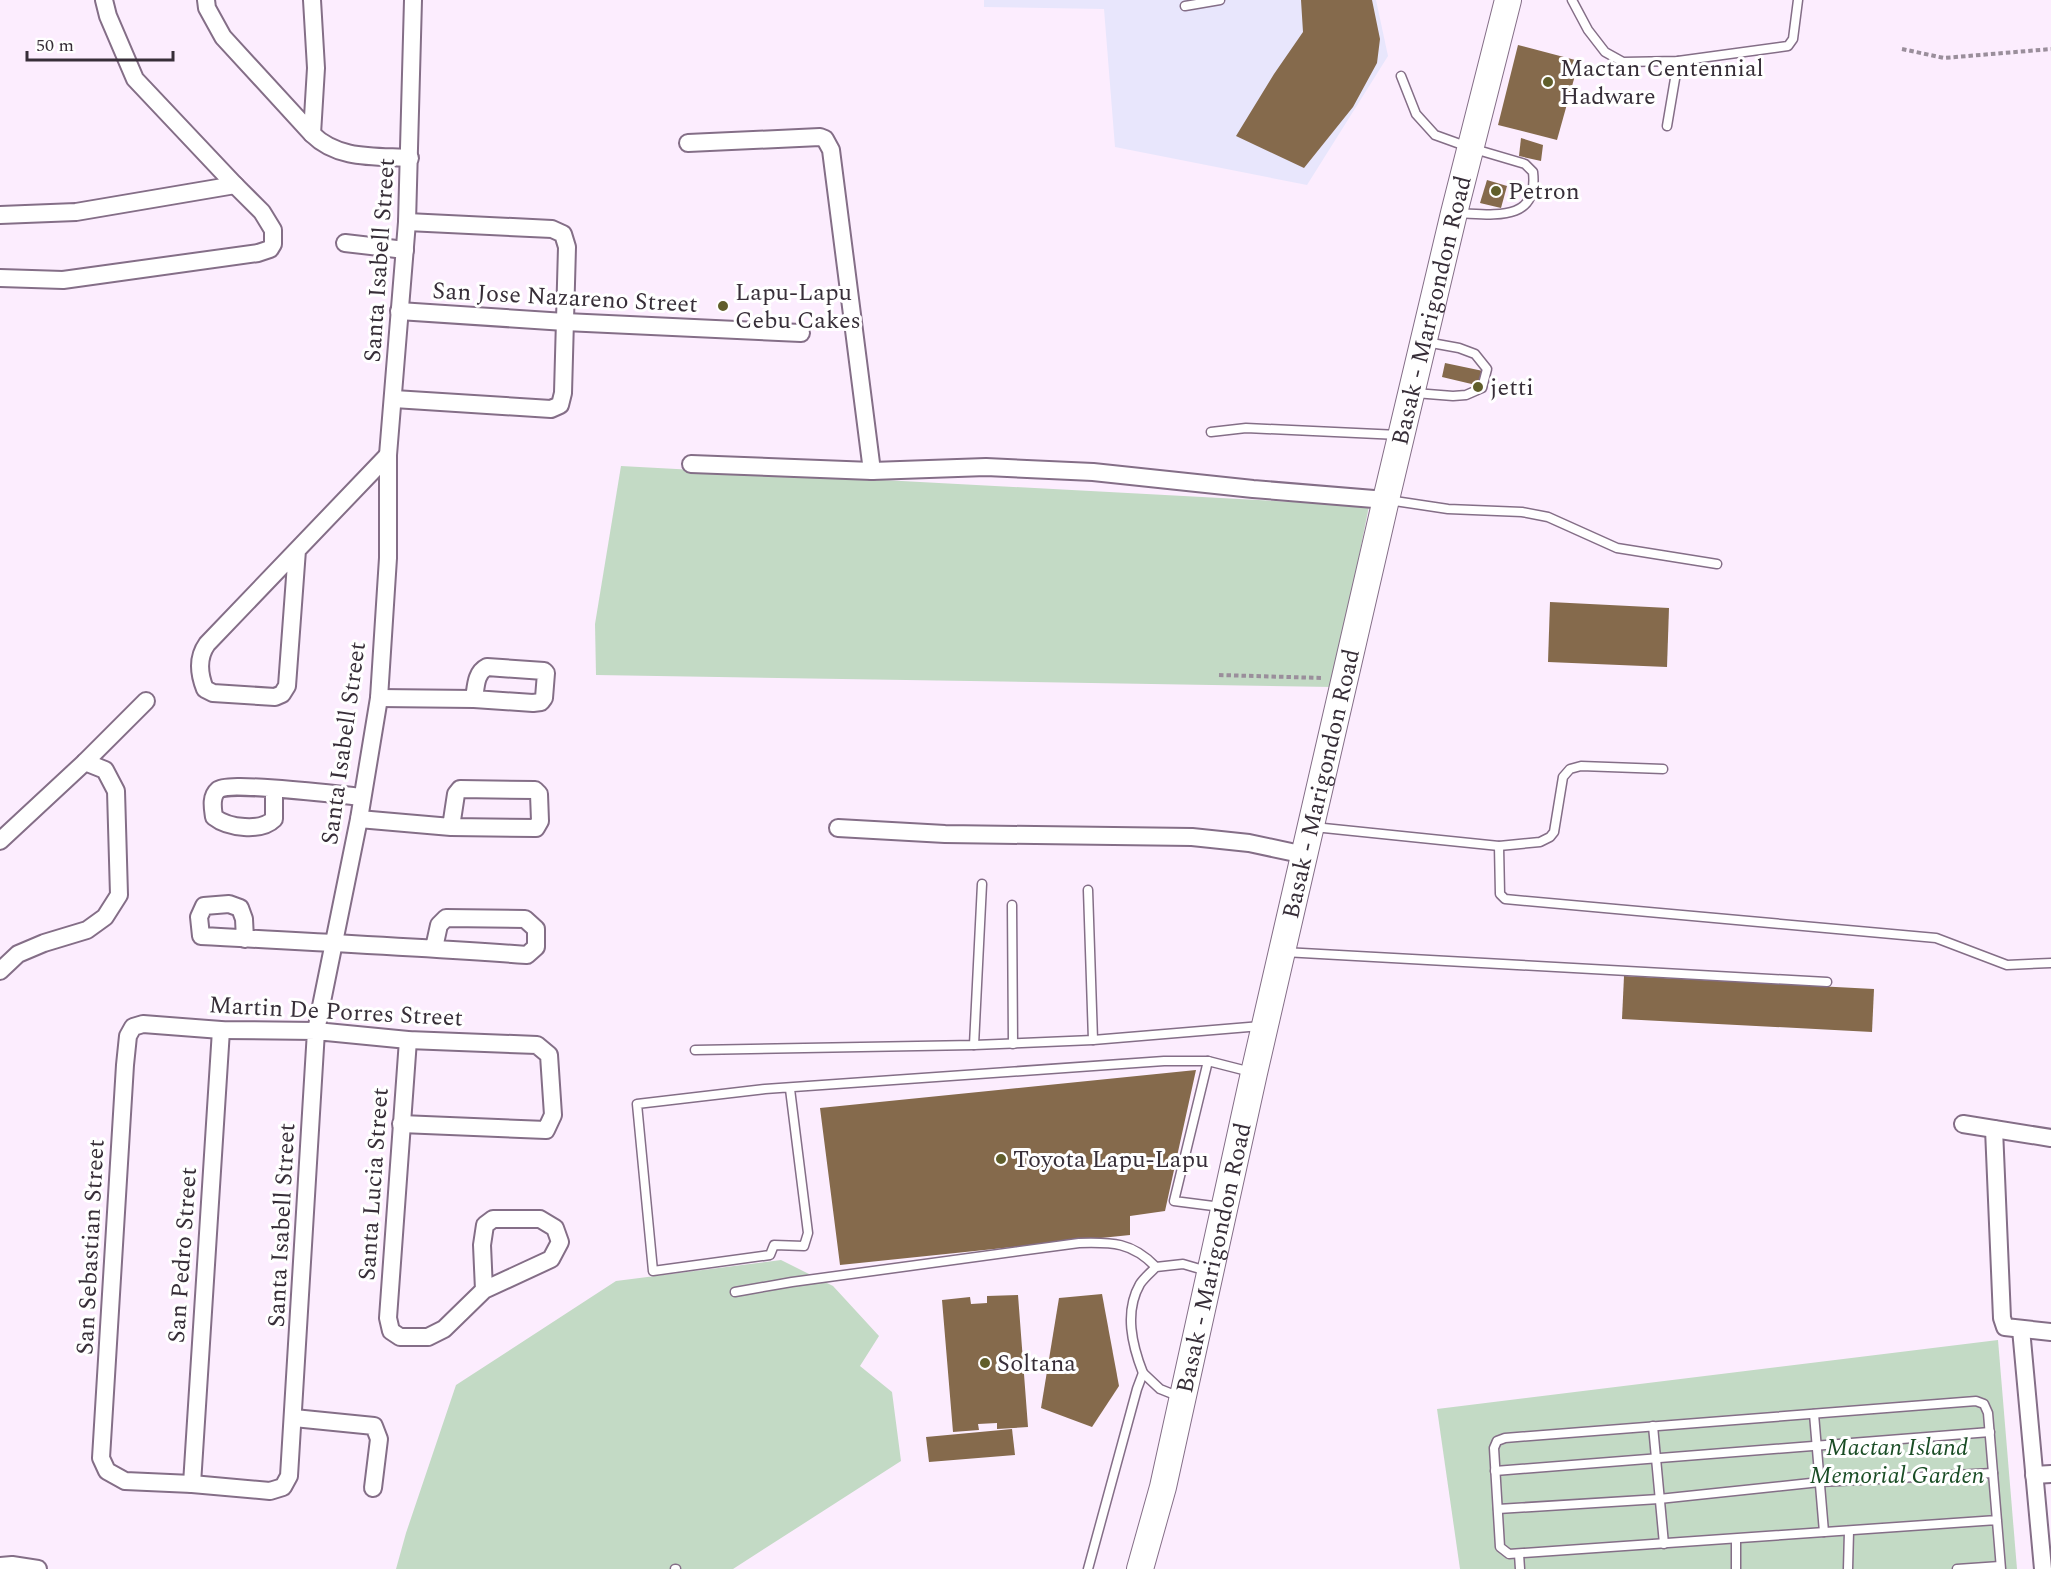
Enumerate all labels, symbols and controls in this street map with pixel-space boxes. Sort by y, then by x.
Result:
scale bar [27,24,172,62]
text: 50 m [36,32,74,59]
place label: Mactan Centennial Hadware [1560,51,1764,115]
marker: Mactan Centennial Hadware [1541,75,1555,89]
street label: Santa Isabell Street [355,157,405,363]
street label: Basak - Marigondon Road [1382,172,1482,449]
place label: Petron [1508,174,1580,210]
marker: Petron [1489,184,1503,198]
street label: San Jose Nazareno Street [431,273,698,323]
place label: Lapu-Lapu Cebu Cakes [735,275,861,339]
marker: Lapu-Lapu Cebu Cakes [716,299,730,313]
place label: jetti [1490,370,1534,406]
marker: jetti [1471,380,1485,394]
street label: Santa Isabell Street [312,639,376,847]
street label: Basak - Marigondon Road [1273,645,1370,922]
street label: Martin De Porres Street [208,987,464,1037]
street label: Santa Lucia Street [349,1086,399,1282]
street label: Basak - Marigondon Road [1167,1119,1262,1397]
street label: Santa Isabell Street [259,1122,305,1328]
street label: San Sebastian Street [67,1138,115,1356]
place label: Toyota Lapu-Lapu [1013,1142,1209,1178]
marker: Toyota Lapu-Lapu [994,1152,1008,1166]
street label: San Pedro Street [159,1166,207,1344]
place label: Soltana [997,1346,1076,1382]
marker: Soltana [978,1356,992,1370]
park label: Mactan Island Memorial Garden [1809,1430,1985,1494]

